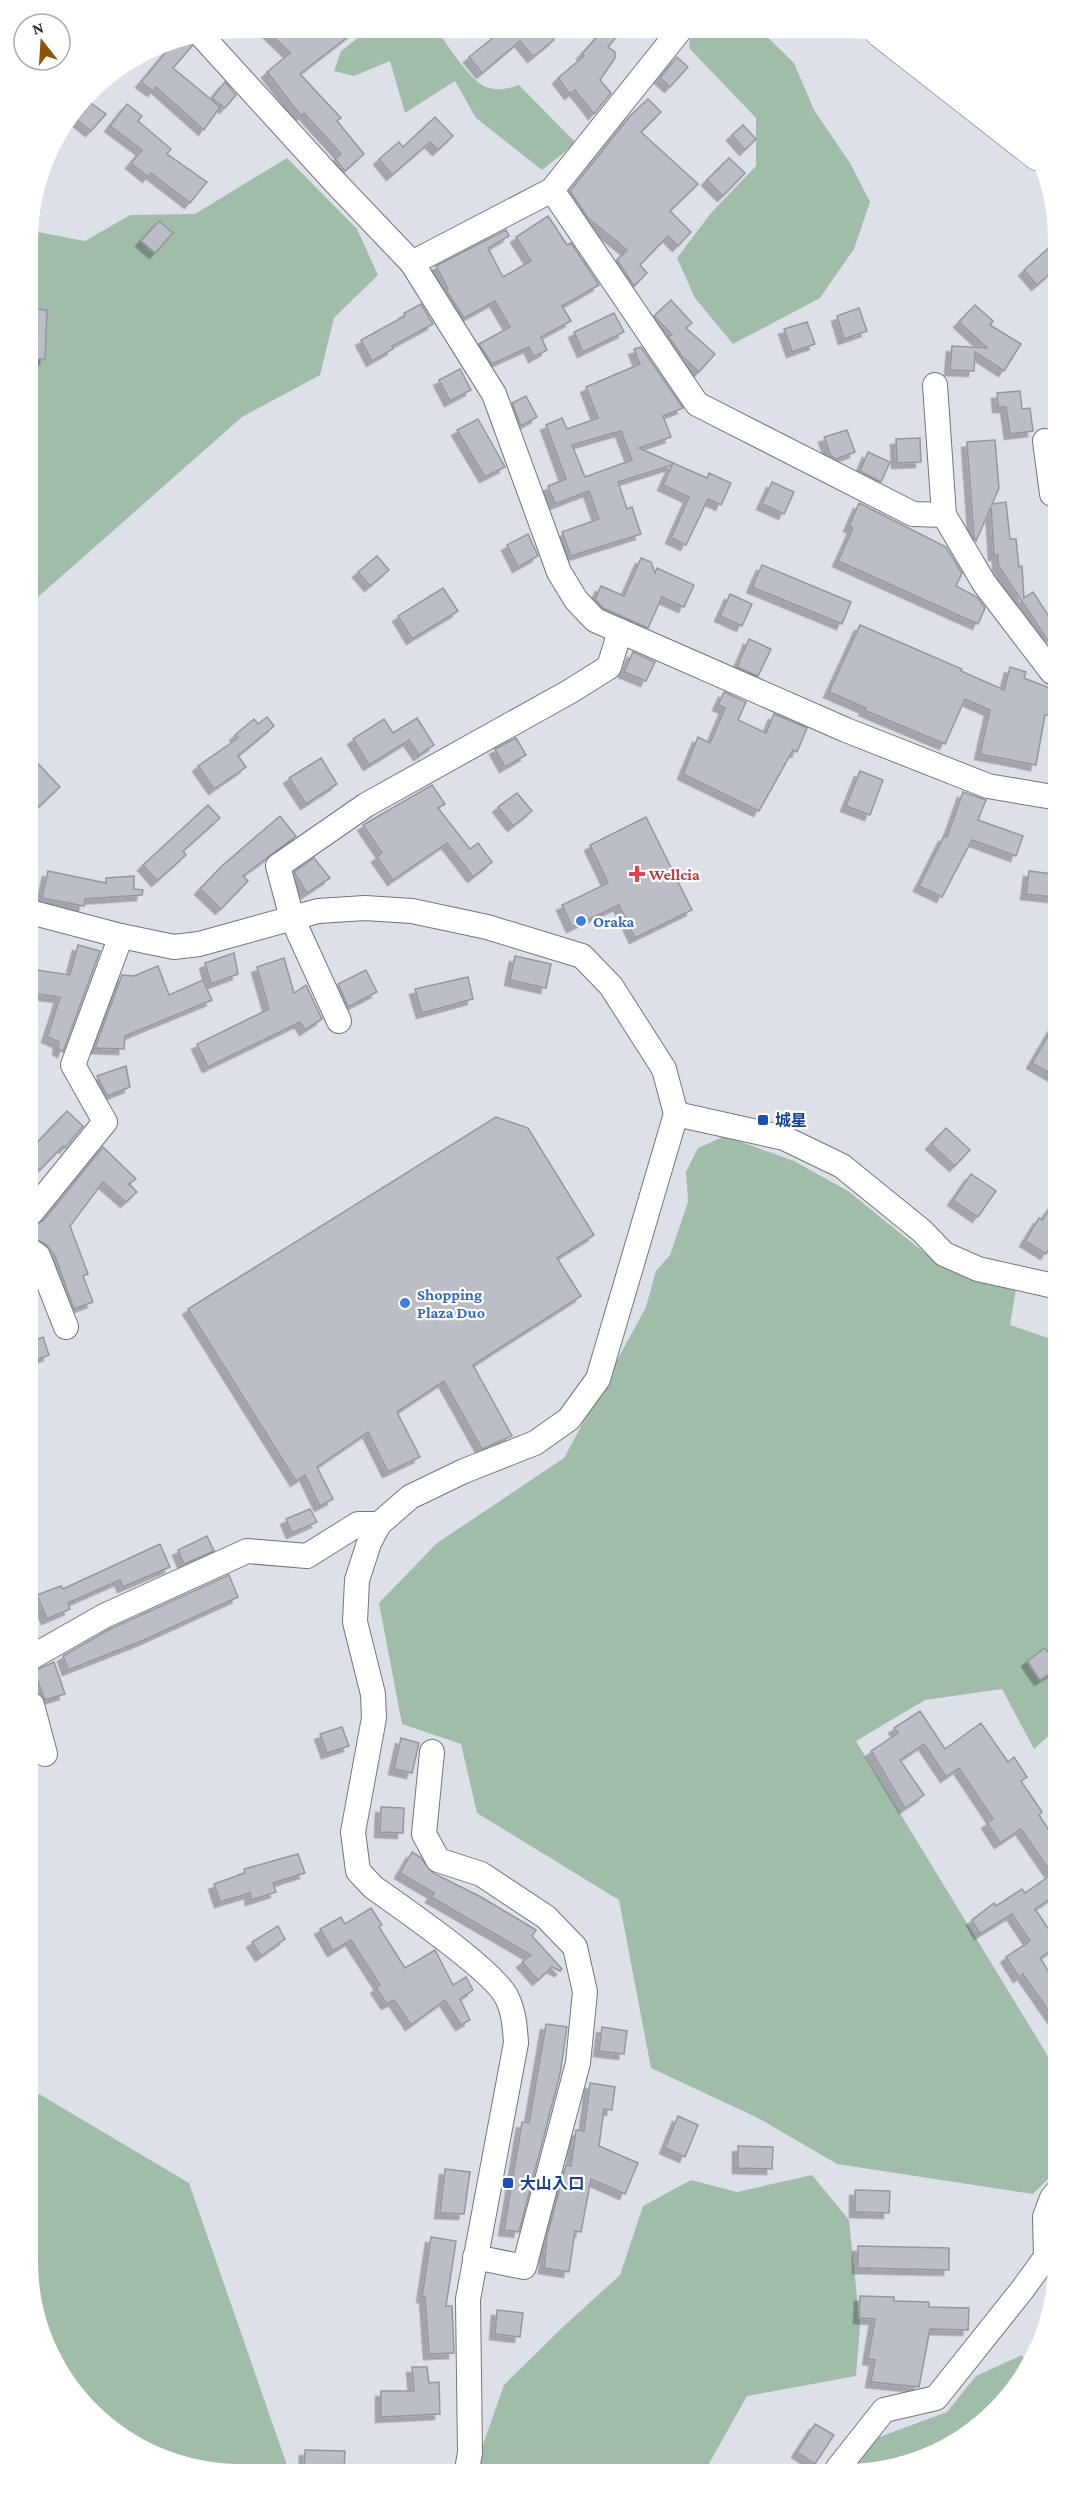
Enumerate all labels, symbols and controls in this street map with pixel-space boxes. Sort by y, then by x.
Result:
north arrow [12,12,72,72]
text: N [30,18,46,38]
place label: Wellcia [648,866,700,883]
marker: Wellcia [630,867,644,881]
place label: Oraka [593,913,635,930]
marker: Oraka [574,914,588,928]
place label: 城星 [775,1111,807,1129]
marker: 城星 [756,1113,770,1127]
place label: Shopping Plaza Duo [417,1286,485,1321]
marker: Shopping Plaza Duo [398,1296,412,1310]
place label: 大山入口 [520,2175,584,2192]
marker: 大山入口 [501,2176,515,2190]

